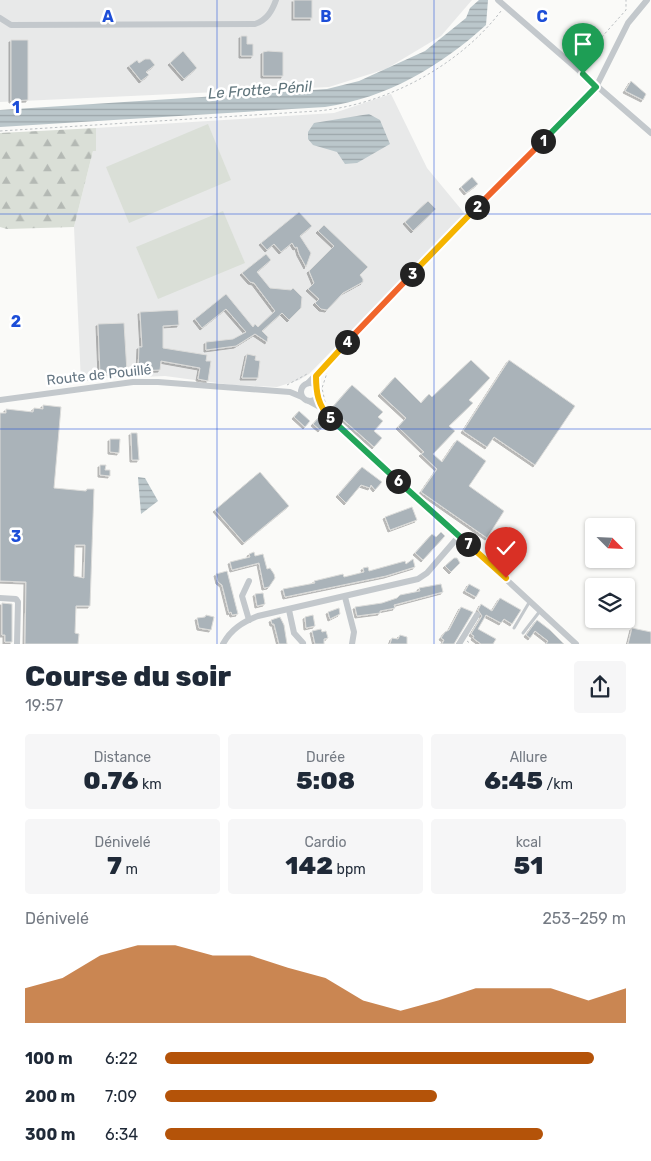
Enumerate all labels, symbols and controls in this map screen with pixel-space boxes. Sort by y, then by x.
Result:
text: A [102,7,114,26]
text: B [320,7,332,26]
text: C [536,7,548,26]
pin [562,23,604,74]
icon: arrive [569,30,597,58]
water label: Le Frotte-Pénil [207,77,313,103]
text: 1 [12,98,20,117]
pin: 1 [530,128,556,154]
text: 1 [540,133,547,150]
pin: 2 [464,194,490,220]
text: 2 [473,199,482,216]
pin: 3 [400,262,424,286]
text: 3 [408,266,417,283]
text: 2 [11,312,21,331]
pin: 4 [334,330,360,354]
text: 4 [343,334,352,351]
street label: Route de Pouillé [46,361,152,389]
pin: 5 [318,406,342,430]
text: 5 [326,410,335,427]
pin: 6 [386,468,410,494]
text: 6 [394,473,403,490]
north arrow [585,518,635,568]
map controls [585,518,635,628]
text: 3 [11,527,21,546]
pin [485,527,527,578]
pin: 7 [456,532,480,556]
icon: check [492,534,520,562]
text: 7 [464,536,473,553]
button: layers [585,578,635,628]
text: Course du soir [25,660,231,693]
button: share [574,661,626,713]
text: 19:57 [25,696,63,715]
text: Distance [94,749,151,766]
text: Durée [306,749,345,766]
text: Allure [510,749,547,766]
text: 0.76 [83,766,139,795]
text: 5:08 [296,766,355,795]
text: 6:45 [484,766,543,795]
text: km [139,776,162,793]
text: /km [543,776,573,793]
text: Dénivelé [95,834,150,851]
text: Cardio [305,834,346,851]
text: kcal [516,834,541,851]
text: 7 [107,851,122,880]
text: 142 [285,851,333,880]
text: 51 [514,851,543,880]
text: m [122,861,138,878]
text: bpm [333,861,366,878]
text: Dénivelé [25,909,89,928]
text: 253–259 m [542,909,626,928]
text: 100 m [25,1049,73,1068]
text: 6:22 [105,1049,138,1068]
text: 200 m [25,1087,75,1106]
text: 7:09 [105,1087,137,1106]
text: 300 m [25,1125,75,1144]
text: 6:34 [105,1125,138,1144]

